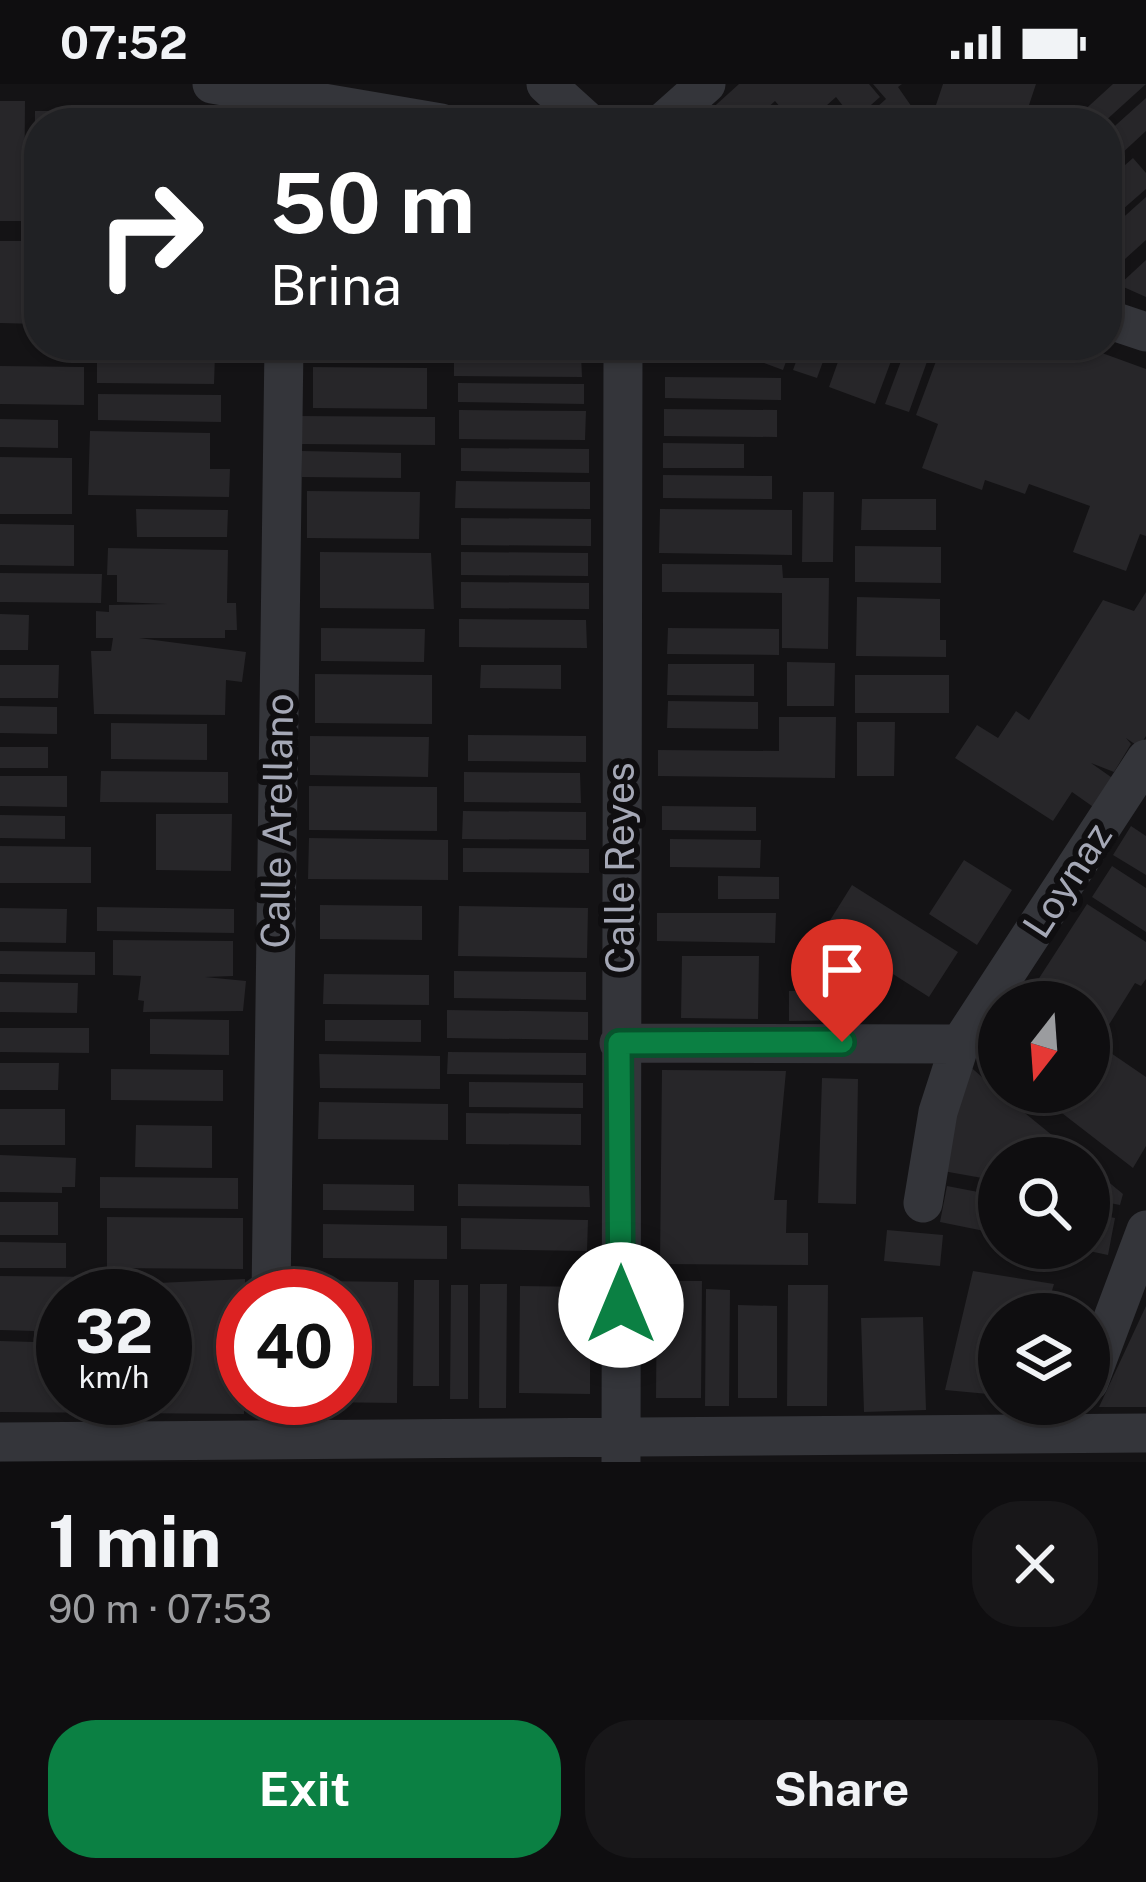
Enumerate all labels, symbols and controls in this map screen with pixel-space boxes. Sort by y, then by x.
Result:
text: 07:52 [60,16,188,69]
text: 50 m [270,153,475,252]
icon: right [72,156,228,312]
text: Brina [270,254,402,317]
street label: Calle Arellano [252,693,302,949]
street label: Calle Reyes [597,762,643,974]
street label: Loynaz [1013,814,1121,946]
pin [791,919,893,1042]
icon: arrive [809,937,875,1003]
north arrow [978,981,1110,1113]
map controls [978,981,1110,1425]
button: search [978,1137,1110,1269]
position arrow [558,1242,684,1368]
speed limit sign: 40 [216,1269,372,1425]
button: layers [978,1293,1110,1425]
text: 32 [75,1296,153,1367]
text: km/h [79,1359,149,1395]
text: 1 min [48,1499,222,1583]
button: close [972,1501,1098,1627]
text: 90 m · 07:53 [48,1586,272,1632]
button: Exit [48,1720,561,1858]
button: Share [585,1720,1098,1858]

